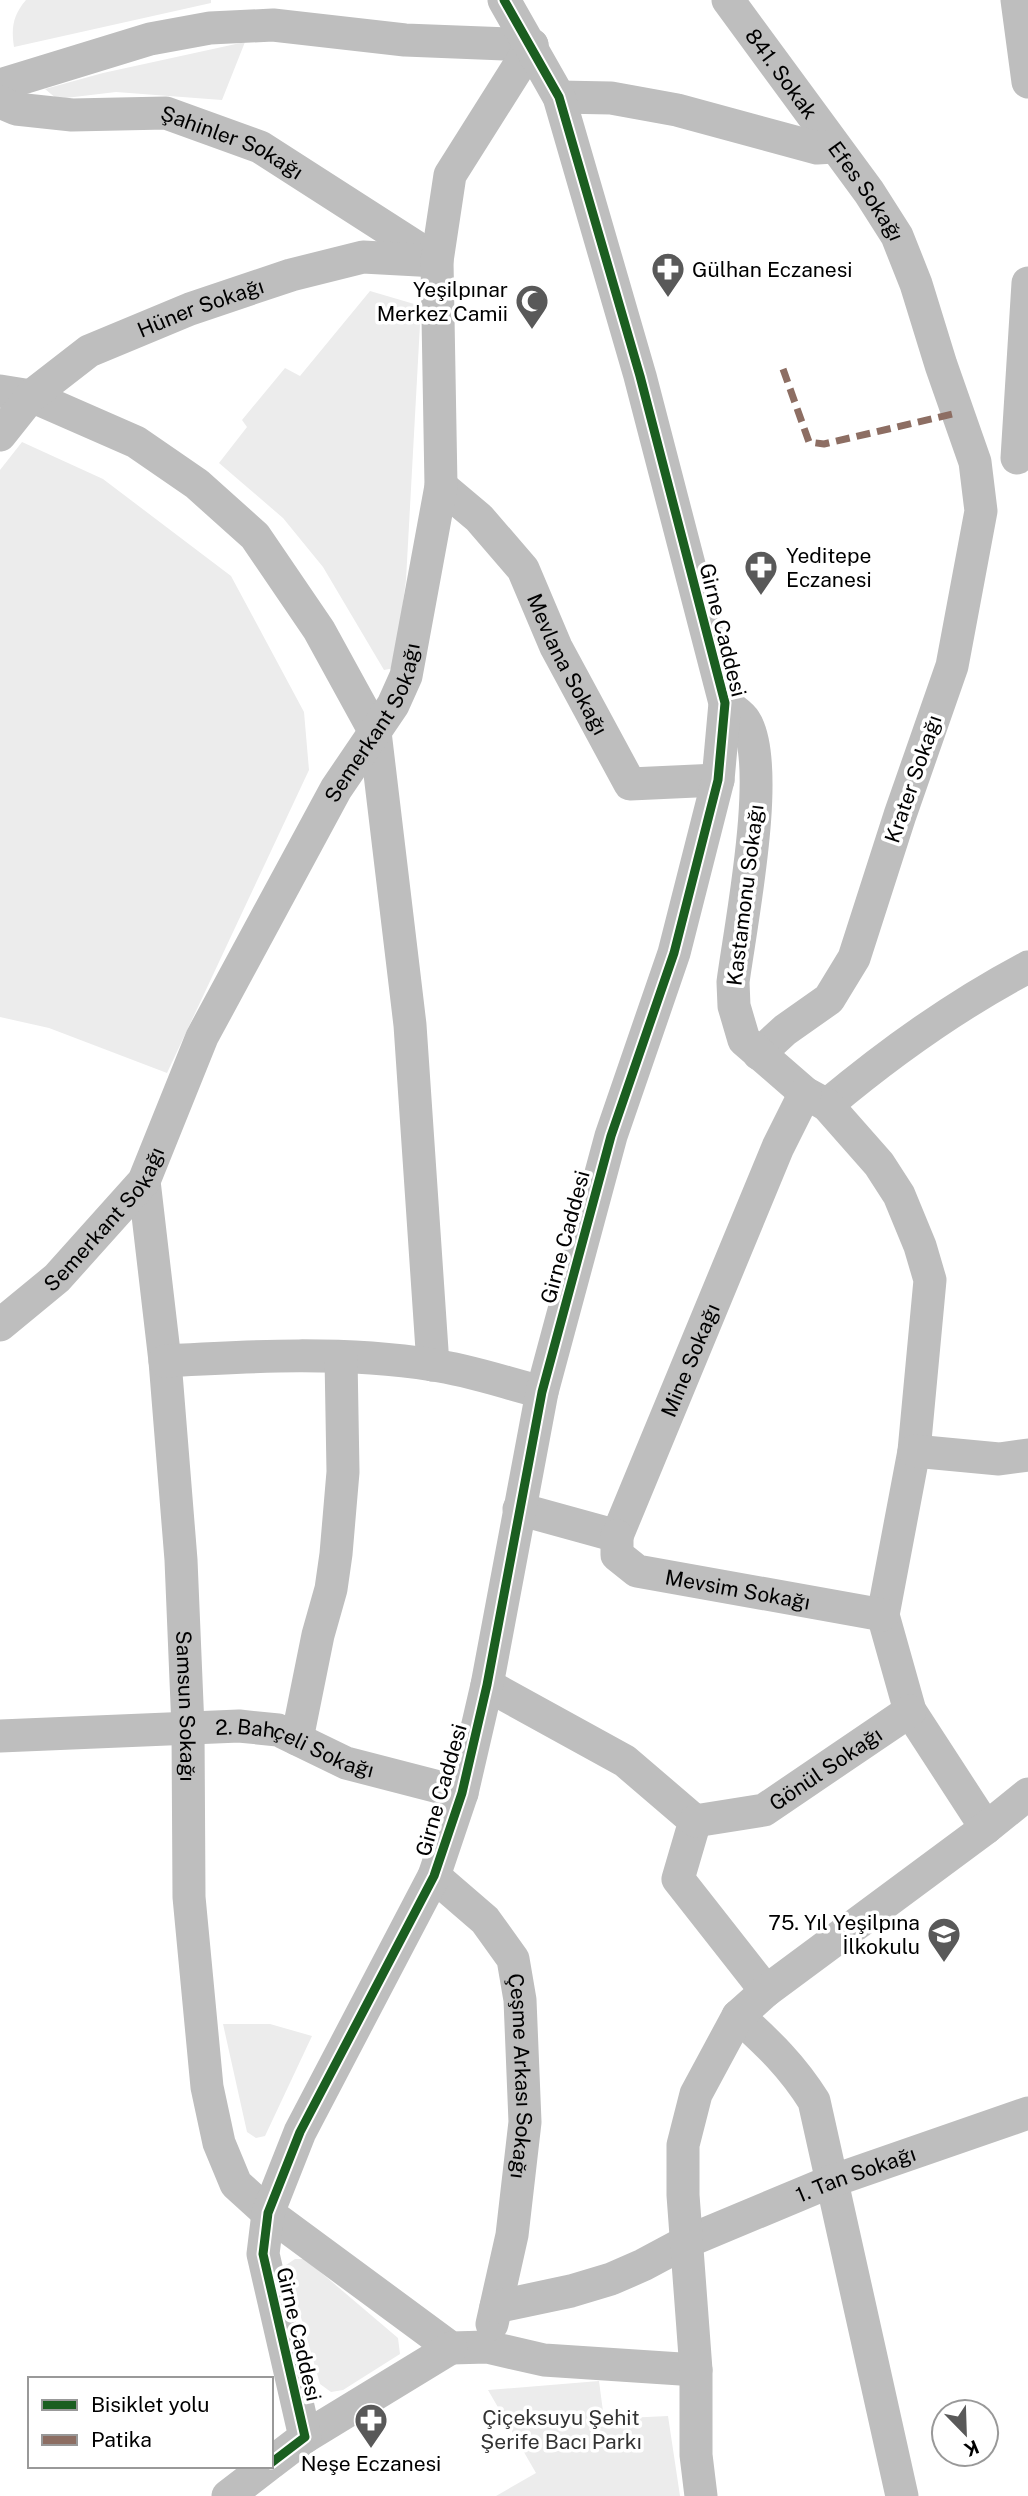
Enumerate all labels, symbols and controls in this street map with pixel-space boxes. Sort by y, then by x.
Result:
street label: 841. Sokak [740,23,823,124]
street label: Şahinler Sokağı [157,100,308,184]
street label: Efes Sokağı [823,136,910,244]
pharmacy icon: Gülhan Eczanesi [649,250,687,299]
place label: Gülhan Eczanesi [692,257,853,282]
street label: Hüner Sokağı [133,273,267,342]
place label: Yeşilpınar Merkez Camii [377,277,508,326]
mosque icon: Yeşilpınar Merkez Camii [513,282,551,331]
place label: Yeditepe Eczanesi [786,543,872,592]
pharmacy icon: Yeditepe Eczanesi [742,548,780,597]
street label: Girne Caddesi [694,561,752,699]
street label: Mevlana Sokağı [522,590,613,739]
street label: Semerkant Sokağı [319,641,424,806]
street label: Krater Sokağı [879,712,947,846]
street label: Kastamonu Sokağı [721,803,769,987]
street label: Semerkant Sokağı [38,1143,169,1296]
street label: Girne Caddesi [535,1168,595,1306]
street label: Mine Sokağı [655,1300,724,1420]
street label: Mevsim Sokağı [663,1564,812,1614]
street label: Samsun Sokağı [171,1630,201,1782]
street label: 2. Bahçeli Sokağı [215,1713,377,1782]
street label: Girne Caddesi [410,1721,472,1859]
street label: Gönül Sokağı [764,1721,886,1815]
place label: 75. Yıl Yeşilpına İlkokulu [768,1910,920,1959]
school or university icon: 75. Yıl Yeşilpına İlkokulu [925,1915,963,1964]
street label: Çeşme Arkası Sokağı [503,1971,538,2180]
street label: 1. Tan Sokağı [792,2141,919,2207]
street label: Girne Caddesi [271,2265,327,2403]
legend [28,2377,273,2468]
text: Bisiklet yolu [91,2392,210,2417]
north arrow [930,2398,1000,2468]
pharmacy icon: Neşe Eczanesi [352,2401,390,2450]
park label: Çiçeksuyu Şehit Şerife Bacı Parkı [480,2405,642,2454]
text: Patika [91,2427,152,2452]
text: K [961,2436,982,2462]
place label: Neşe Eczanesi [301,2451,441,2476]

